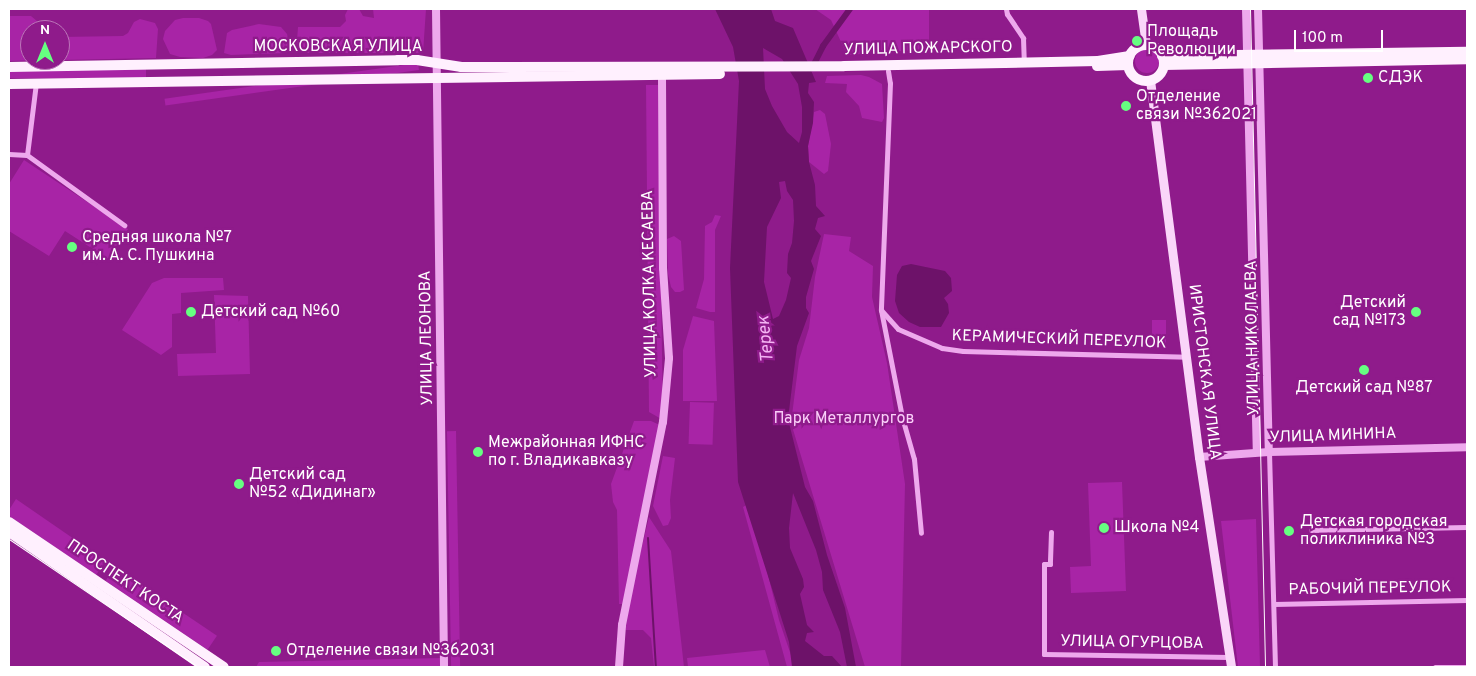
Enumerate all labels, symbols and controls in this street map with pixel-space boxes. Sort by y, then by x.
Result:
north arrow [20,20,70,70]
scale bar [1296,20,1385,52]
text: N [40,22,50,39]
place label: Площадь Революции [1147,22,1236,60]
text: 100 m [1302,29,1343,48]
marker: Площадь Революции [1131,35,1143,47]
street label: МОСКОВСКАЯ УЛИЦА [253,37,423,57]
street label: УЛИЦА ПОЖАРСКОГО [843,38,1013,60]
place label: СДЭК [1378,68,1423,88]
marker: СДЭК [1362,72,1374,84]
place label: Отделение связи №362021 [1136,87,1257,125]
marker: Отделение связи №362021 [1120,100,1132,112]
street label: УЛИЦА КОЛКА КЕСАЕВА [639,189,661,379]
place label: Средняя школа №7 им. А. С. Пушкина [82,228,232,266]
marker: Средняя школа №7 им. А. С. Пушкина [66,241,78,253]
street label: УЛИЦА НИКОЛАЕВА [1242,260,1264,416]
street label: УЛИЦА ЛЕОНОВА [416,270,438,406]
street label: ИРИСТОНСКАЯ УЛИЦА [1184,283,1224,461]
place label: Детский сад №173 [1333,293,1406,331]
place label: Детский сад №60 [201,302,340,322]
marker: Детский сад №60 [185,306,197,318]
marker: Детский сад №173 [1410,306,1422,318]
water label: Терек [754,314,780,364]
street label: КЕРАМИЧЕСКИЙ ПЕРЕУЛОК [951,327,1167,353]
marker: Детский сад №87 [1358,364,1370,376]
place label: Детский сад №87 [1295,378,1433,398]
park label: Парк Металлургов [774,409,914,429]
street label: УЛИЦА МИНИНА [1269,424,1397,448]
place label: Межрайонная ИФНС по г. Владикавказу [488,433,645,471]
marker: Межрайонная ИФНС по г. Владикавказу [472,446,484,458]
place label: Детский сад №52 «Дидинаг» [249,465,376,503]
marker: Детский сад №52 «Дидинаг» [233,478,245,490]
place label: Детская городская поликлиника №3 [1300,512,1447,550]
place label: Школа №4 [1114,518,1199,538]
marker: Школа №4 [1098,522,1110,534]
marker: Детская городская поликлиника №3 [1282,524,1296,538]
street label: ПРОСПЕКТ КОСТА [63,536,187,628]
street label: РАБОЧИЙ ПЕРЕУЛОК [1288,578,1452,600]
street label: УЛИЦА ОГУРЦОВА [1060,632,1204,654]
place label: Отделение связи №362031 [286,641,495,661]
marker: Отделение связи №362031 [270,645,282,657]

